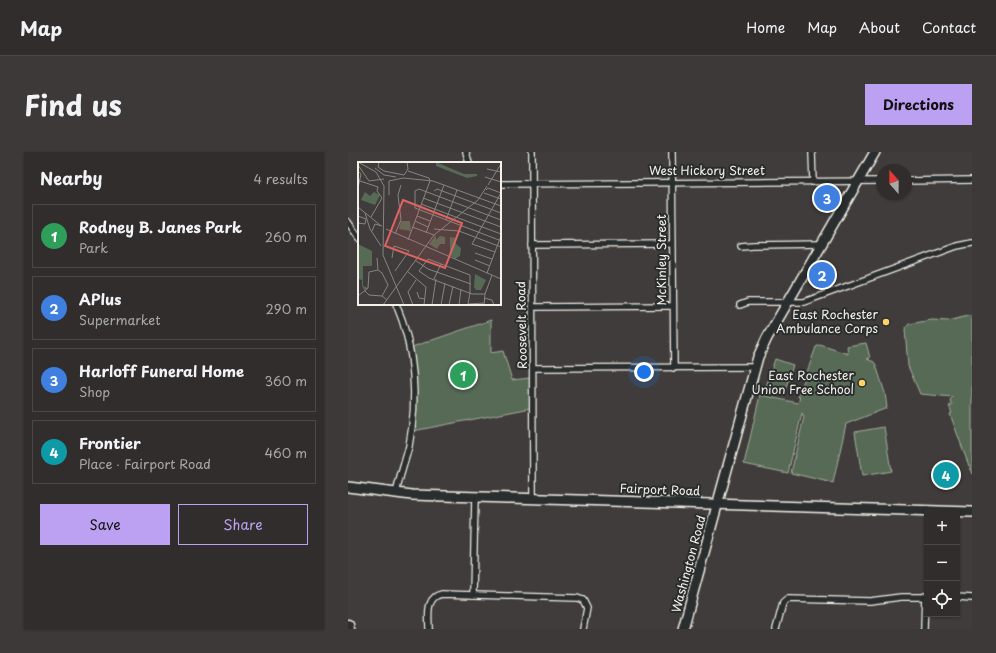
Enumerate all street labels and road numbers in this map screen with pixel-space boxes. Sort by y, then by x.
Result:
street label: West Hickory Street [649,161,765,179]
street label: McKinley Street [652,214,670,306]
street label: Roosevelt Road [511,281,531,369]
street label: Fairport Road [619,479,701,499]
street label: Washington Road [666,513,710,614]

